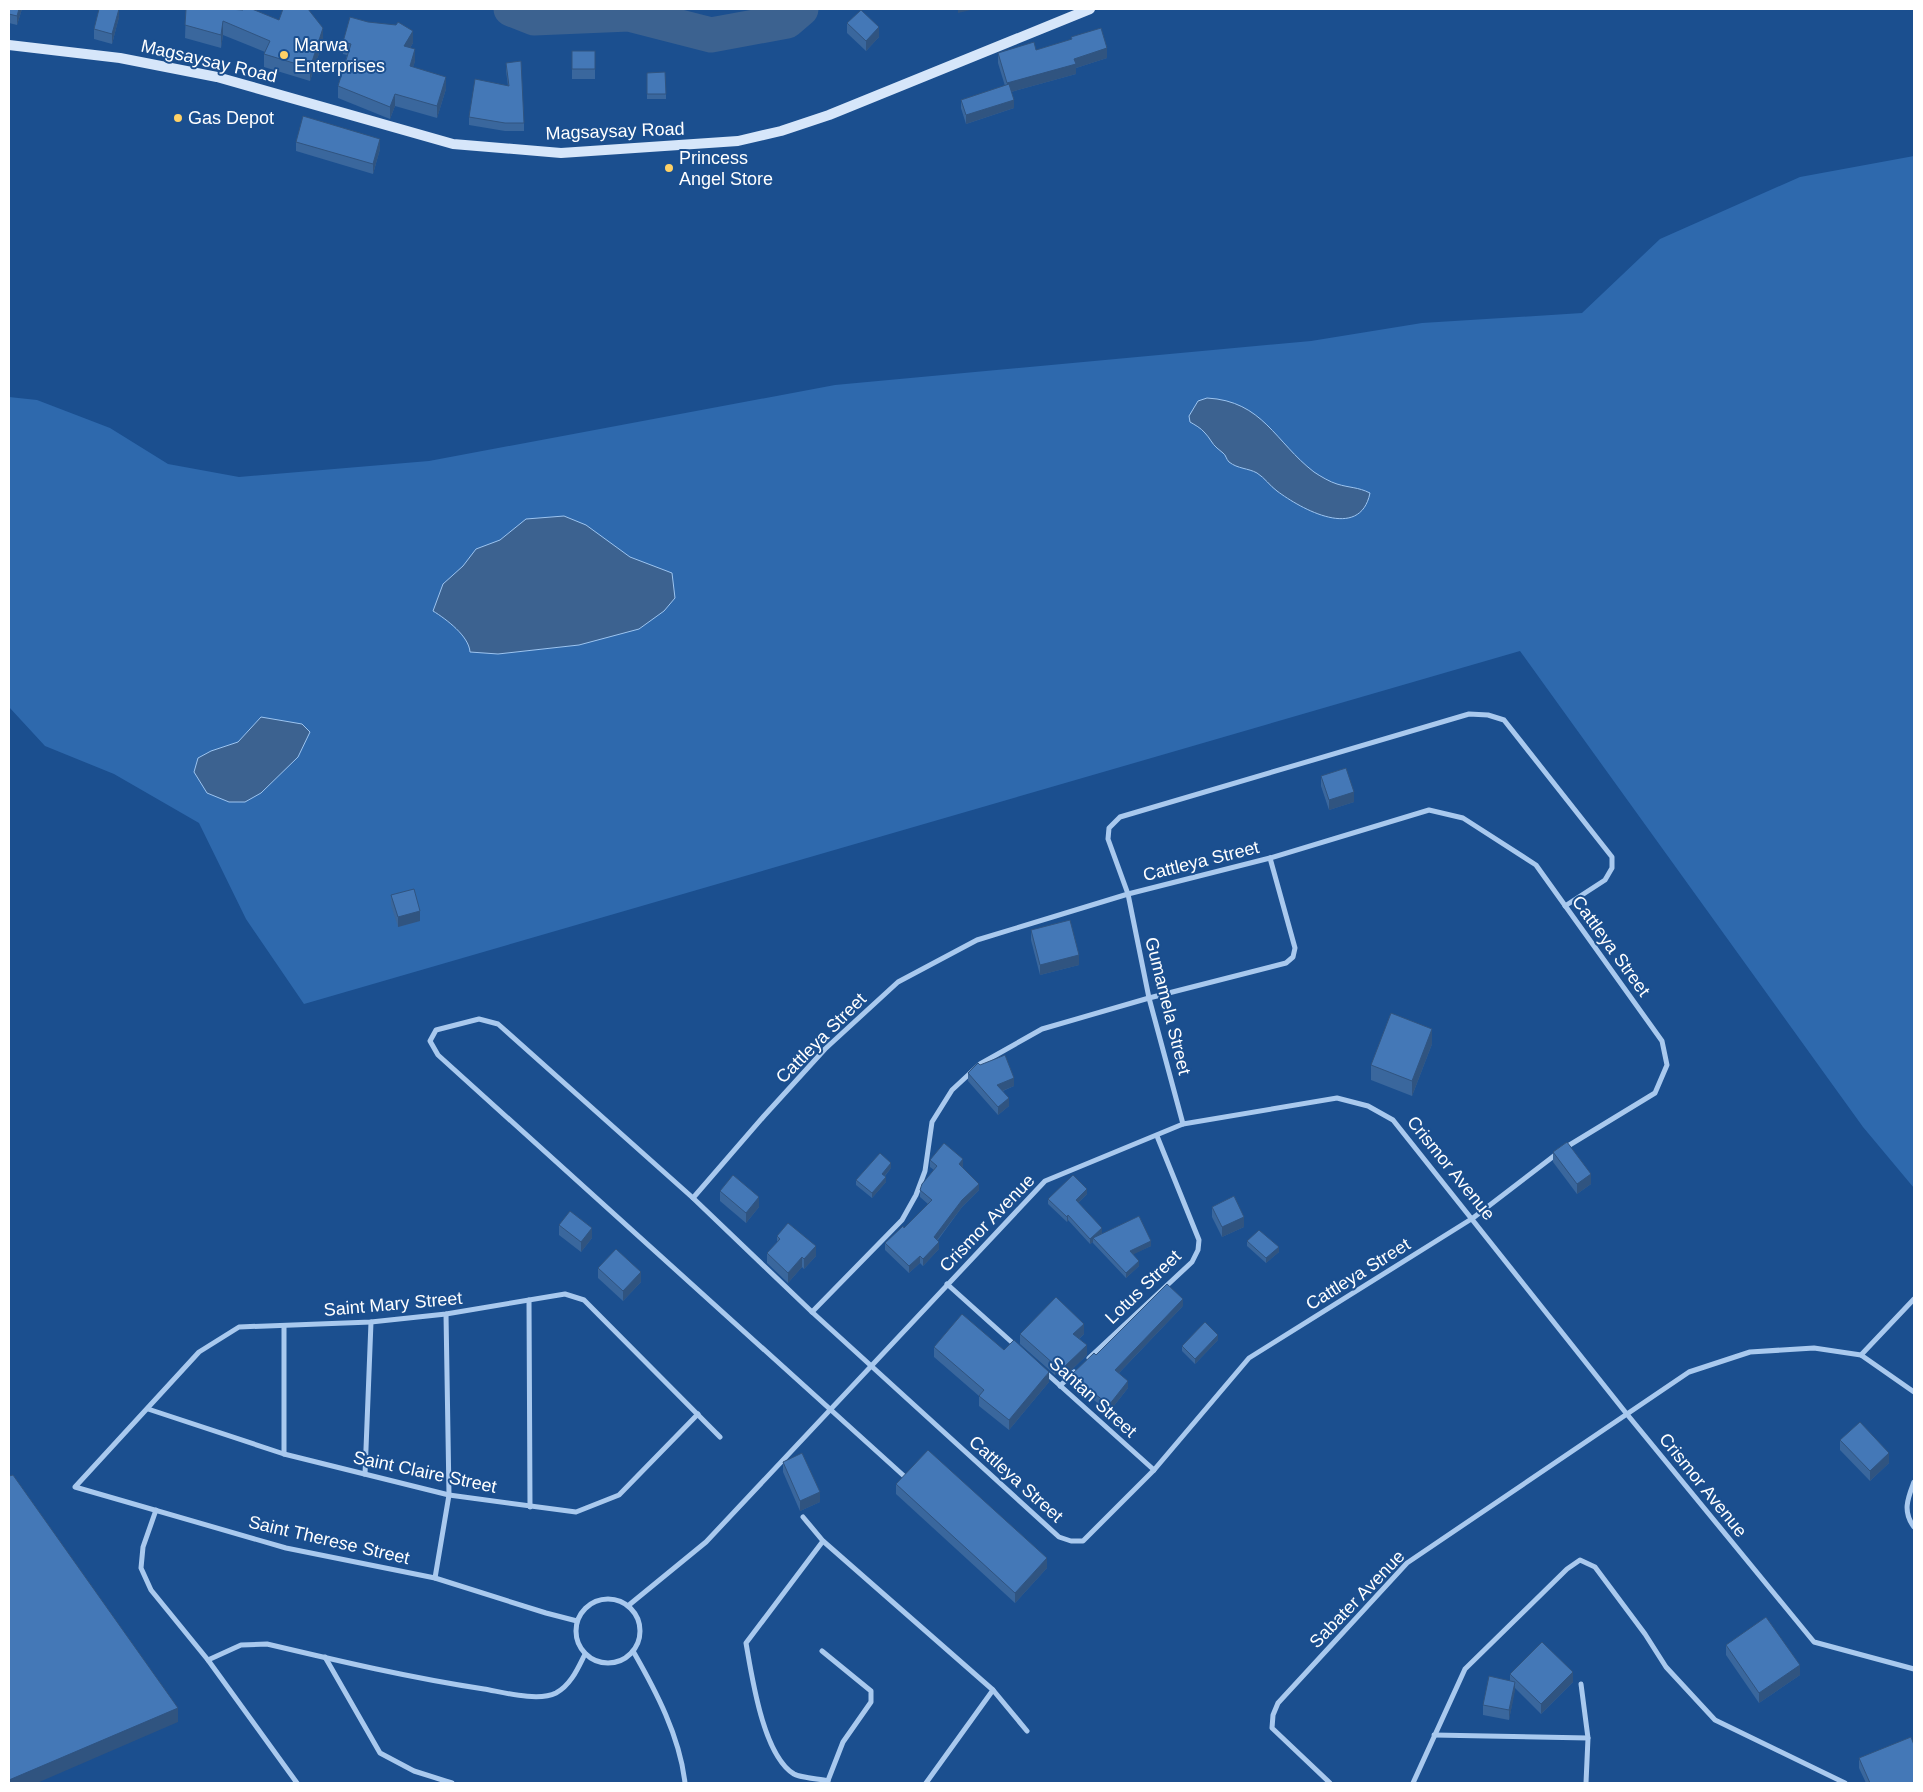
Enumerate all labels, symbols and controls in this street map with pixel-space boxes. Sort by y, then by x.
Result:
place label: Marwa Enterprises [294,35,385,76]
street label: Magsaysay Road [139,36,279,86]
marker: Marwa Enterprises [278,49,290,61]
place label: Gas Depot [188,108,274,128]
marker: Gas Depot [172,112,184,124]
street label: Magsaysay Road [545,119,685,143]
place label: Princess Angel Store [679,148,773,189]
marker: Princess Angel Store [663,162,675,174]
street label: Cattleya Street [1141,837,1261,885]
street label: Cattleya Street [1568,892,1654,1000]
street label: Gumamela Street [1141,935,1195,1077]
street label: Cattleya Street [772,989,870,1087]
street label: Crismor Avenue [1403,1112,1499,1224]
street label: Crismor Avenue [935,1170,1039,1276]
street label: Cattleya Street [1302,1234,1414,1314]
street label: Lotus Street [1101,1246,1185,1328]
street label: Saint Mary Street [323,1288,463,1320]
street label: Santan Street [1045,1353,1141,1441]
street label: Crismor Avenue [1655,1429,1751,1541]
street label: Cattleya Street [965,1432,1067,1526]
street label: Saint Claire Street [351,1447,499,1497]
street label: Saint Therese Street [246,1512,412,1568]
street label: Sabater Avenue [1305,1546,1409,1652]

